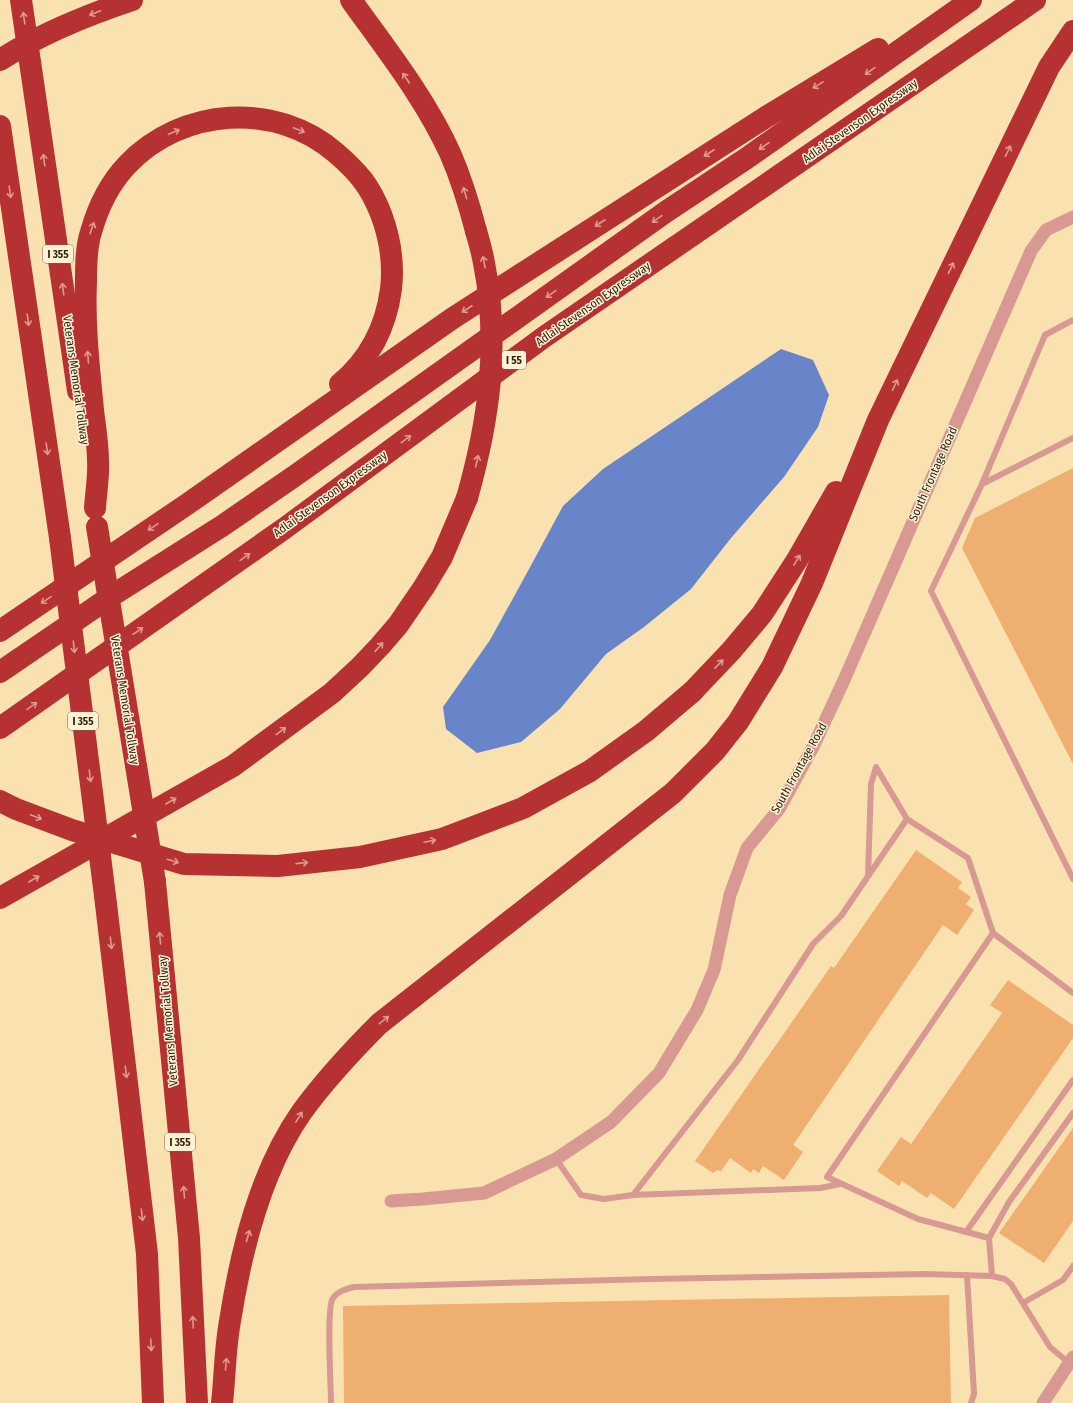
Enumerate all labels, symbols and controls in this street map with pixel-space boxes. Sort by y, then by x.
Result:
one-way arrow [90,10,102,17]
one-way arrow [20,12,28,25]
one-way arrow [865,67,876,75]
one-way arrow [402,73,410,84]
street label: Adlai Stevenson Expressway [800,76,921,166]
one-way arrow [813,81,824,89]
one-way arrow [293,127,305,135]
one-way arrow [167,128,179,135]
one-way arrow [759,142,770,150]
one-way arrow [1004,145,1012,157]
one-way arrow [704,149,715,157]
one-way arrow [40,154,48,167]
one-way arrow [6,185,14,198]
one-way arrow [461,187,469,199]
one-way arrow [651,215,662,223]
one-way arrow [595,219,606,227]
one-way arrow [89,222,97,234]
road number: I 355 [43,245,73,263]
one-way arrow [479,256,487,269]
street label: Adlai Stevenson Expressway [533,259,654,349]
one-way arrow [948,262,955,274]
one-way arrow [59,283,67,296]
one-way arrow [545,290,556,298]
one-way arrow [461,305,473,313]
one-way arrow [24,314,32,327]
street label: Veterans Memorial Tollway [60,314,92,446]
one-way arrow [85,351,92,364]
road number: I 55 [502,351,526,369]
one-way arrow [892,379,899,391]
street label: South Frontage Road [906,425,960,523]
one-way arrow [401,434,412,443]
one-way arrow [43,442,51,455]
street label: Adlai Stevenson Expressway [270,448,390,540]
one-way arrow [474,455,482,468]
one-way arrow [148,523,159,531]
one-way arrow [239,553,250,561]
one-way arrow [793,555,801,566]
one-way arrow [41,596,52,604]
one-way arrow [133,627,144,635]
street label: Veterans Memorial Tollway [108,634,142,766]
one-way arrow [70,640,78,653]
one-way arrow [375,642,384,652]
one-way arrow [714,659,724,669]
one-way arrow [26,702,37,710]
road number: I 355 [68,712,98,730]
street label: South Frontage Road [768,720,830,816]
one-way arrow [275,727,286,735]
one-way arrow [86,769,94,782]
one-way arrow [165,797,177,805]
one-way arrow [29,813,41,821]
one-way arrow [423,837,436,845]
one-way arrow [166,858,179,865]
one-way arrow [295,859,308,867]
one-way arrow [28,874,40,882]
one-way arrow [156,932,164,945]
one-way arrow [107,936,115,949]
street label: Veterans Memorial Tollway [155,955,181,1087]
one-way arrow [379,1016,390,1024]
one-way arrow [122,1065,130,1078]
one-way arrow [294,1112,303,1123]
road number: I 355 [165,1133,195,1151]
one-way arrow [181,1186,188,1199]
one-way arrow [139,1208,146,1221]
one-way arrow [245,1230,252,1243]
one-way arrow [189,1316,197,1329]
one-way arrow [147,1338,154,1351]
one-way arrow [222,1358,229,1371]

